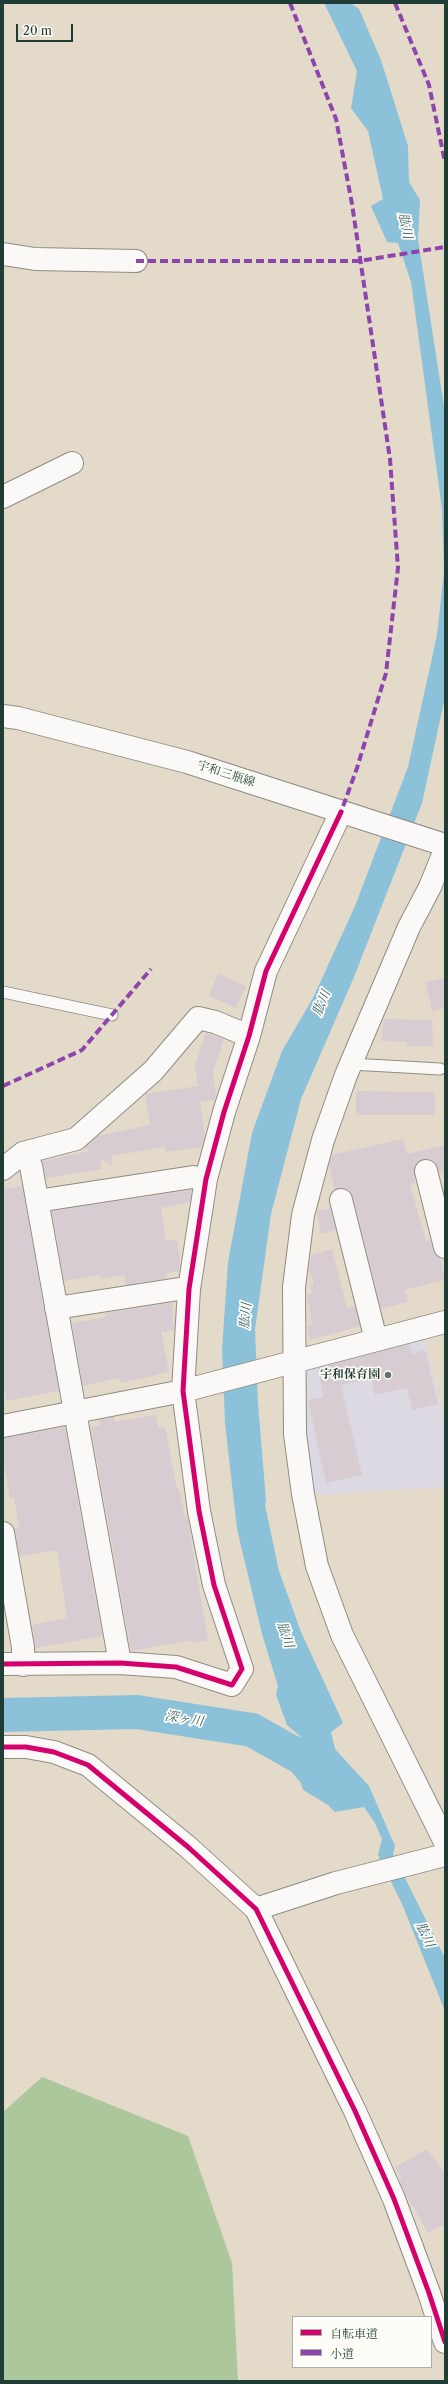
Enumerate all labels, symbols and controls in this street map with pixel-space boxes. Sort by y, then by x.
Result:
scale bar [18,16,75,42]
text: 20 m [23,23,52,38]
water label: 肱川 [395,212,415,240]
street label: 宇和三瓶線 [195,758,257,790]
water label: 肱川 [310,988,334,1018]
water label: 肱川 [237,1302,255,1330]
place label: 宇和保育園 [320,1368,380,1382]
marker: 宇和保育園 [383,1370,393,1380]
water label: 肱川 [274,1620,296,1650]
water label: 深ヶ川 [164,1708,204,1730]
water label: 肱川 [412,1920,438,1950]
legend [292,2316,432,2368]
text: 自転車道 [330,2326,378,2341]
text: 小道 [330,2346,354,2361]

